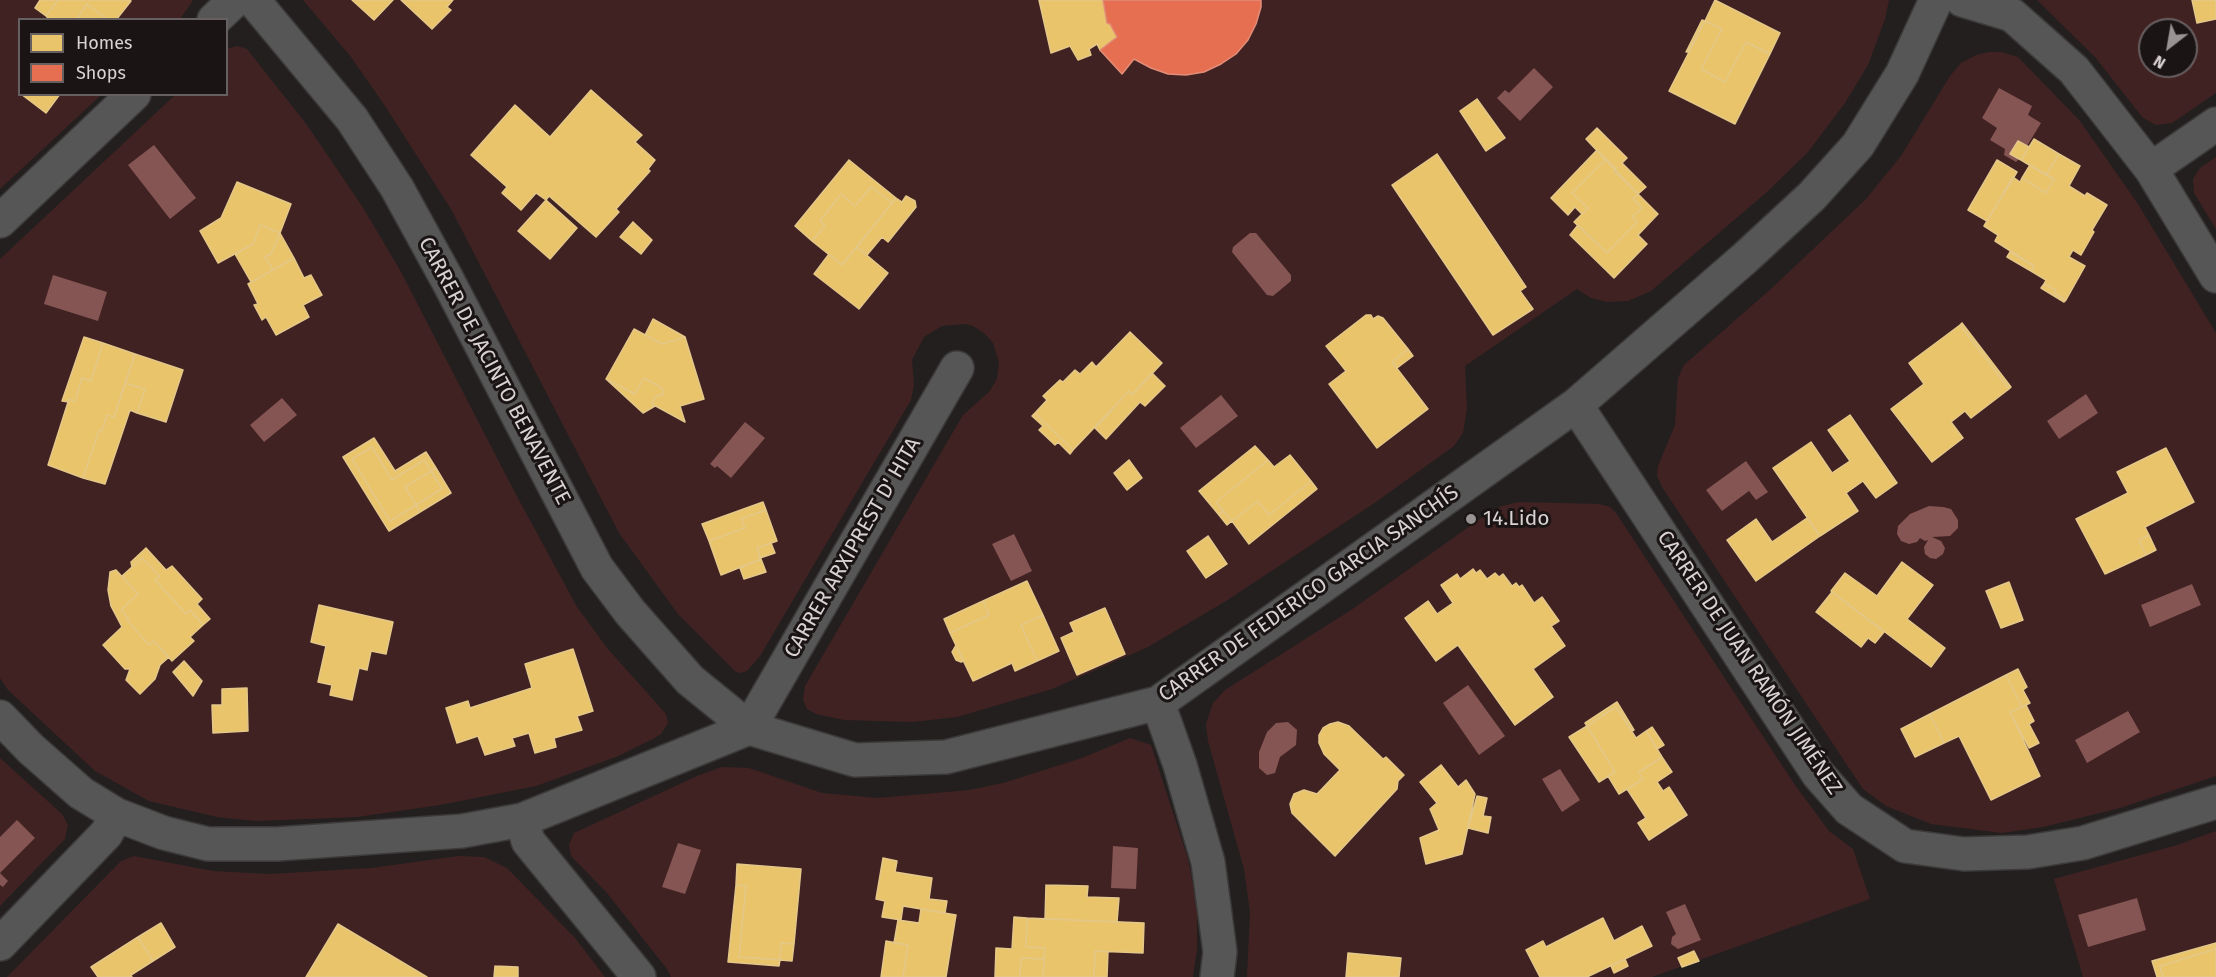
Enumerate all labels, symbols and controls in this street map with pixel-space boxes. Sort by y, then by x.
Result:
legend [18,18,228,96]
north arrow [2138,18,2198,78]
text: Homes [76,32,132,54]
text: N [2150,51,2169,73]
text: Shops [76,62,126,84]
street label: CARRER DE JACINTO BENAVENTE [413,233,575,509]
street label: CARRER ARXIPREST D' HITA [780,433,926,663]
street label: CARRER DE FEDERICO GARCIA SANCHÍS [1154,480,1464,708]
place label: 14.Lido [1483,506,1550,532]
marker: 14.Lido [1464,512,1478,526]
street label: CARRER DE JUAN RAMÓN JIMÉNEZ [1651,526,1847,800]

